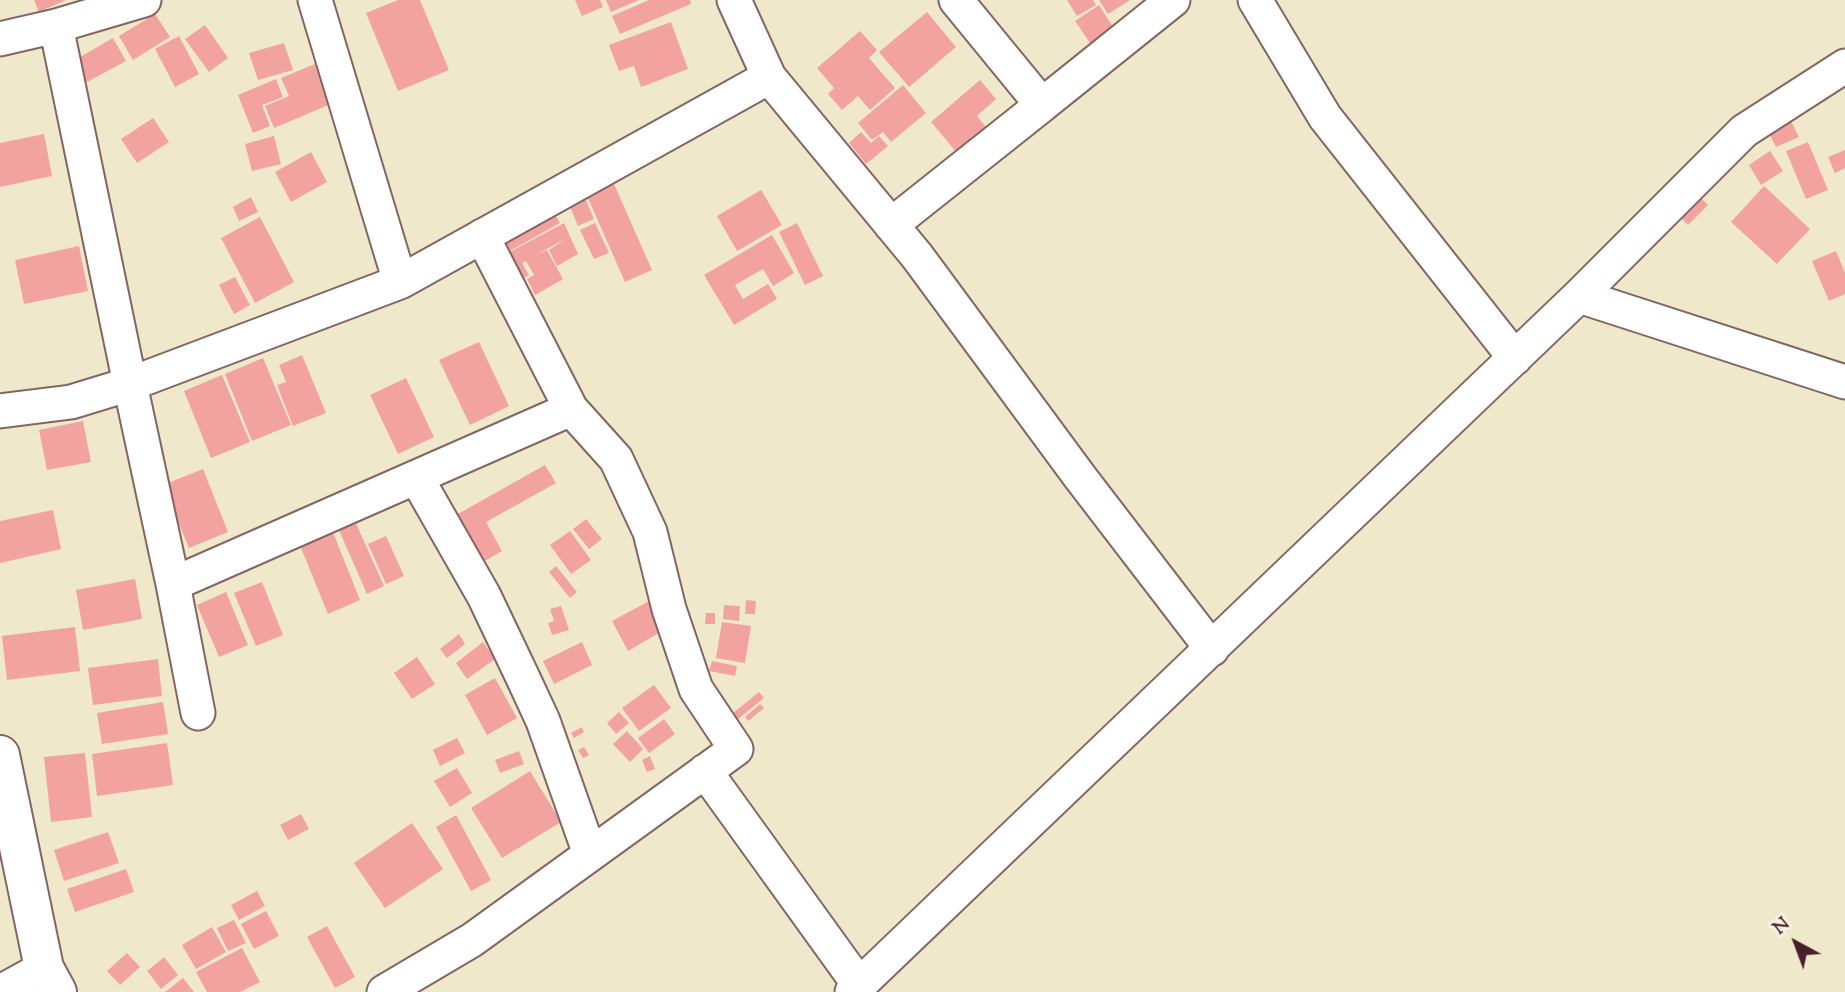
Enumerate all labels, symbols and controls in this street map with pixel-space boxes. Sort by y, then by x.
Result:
north arrow [1761,908,1831,978]
text: N [1767,912,1796,942]

